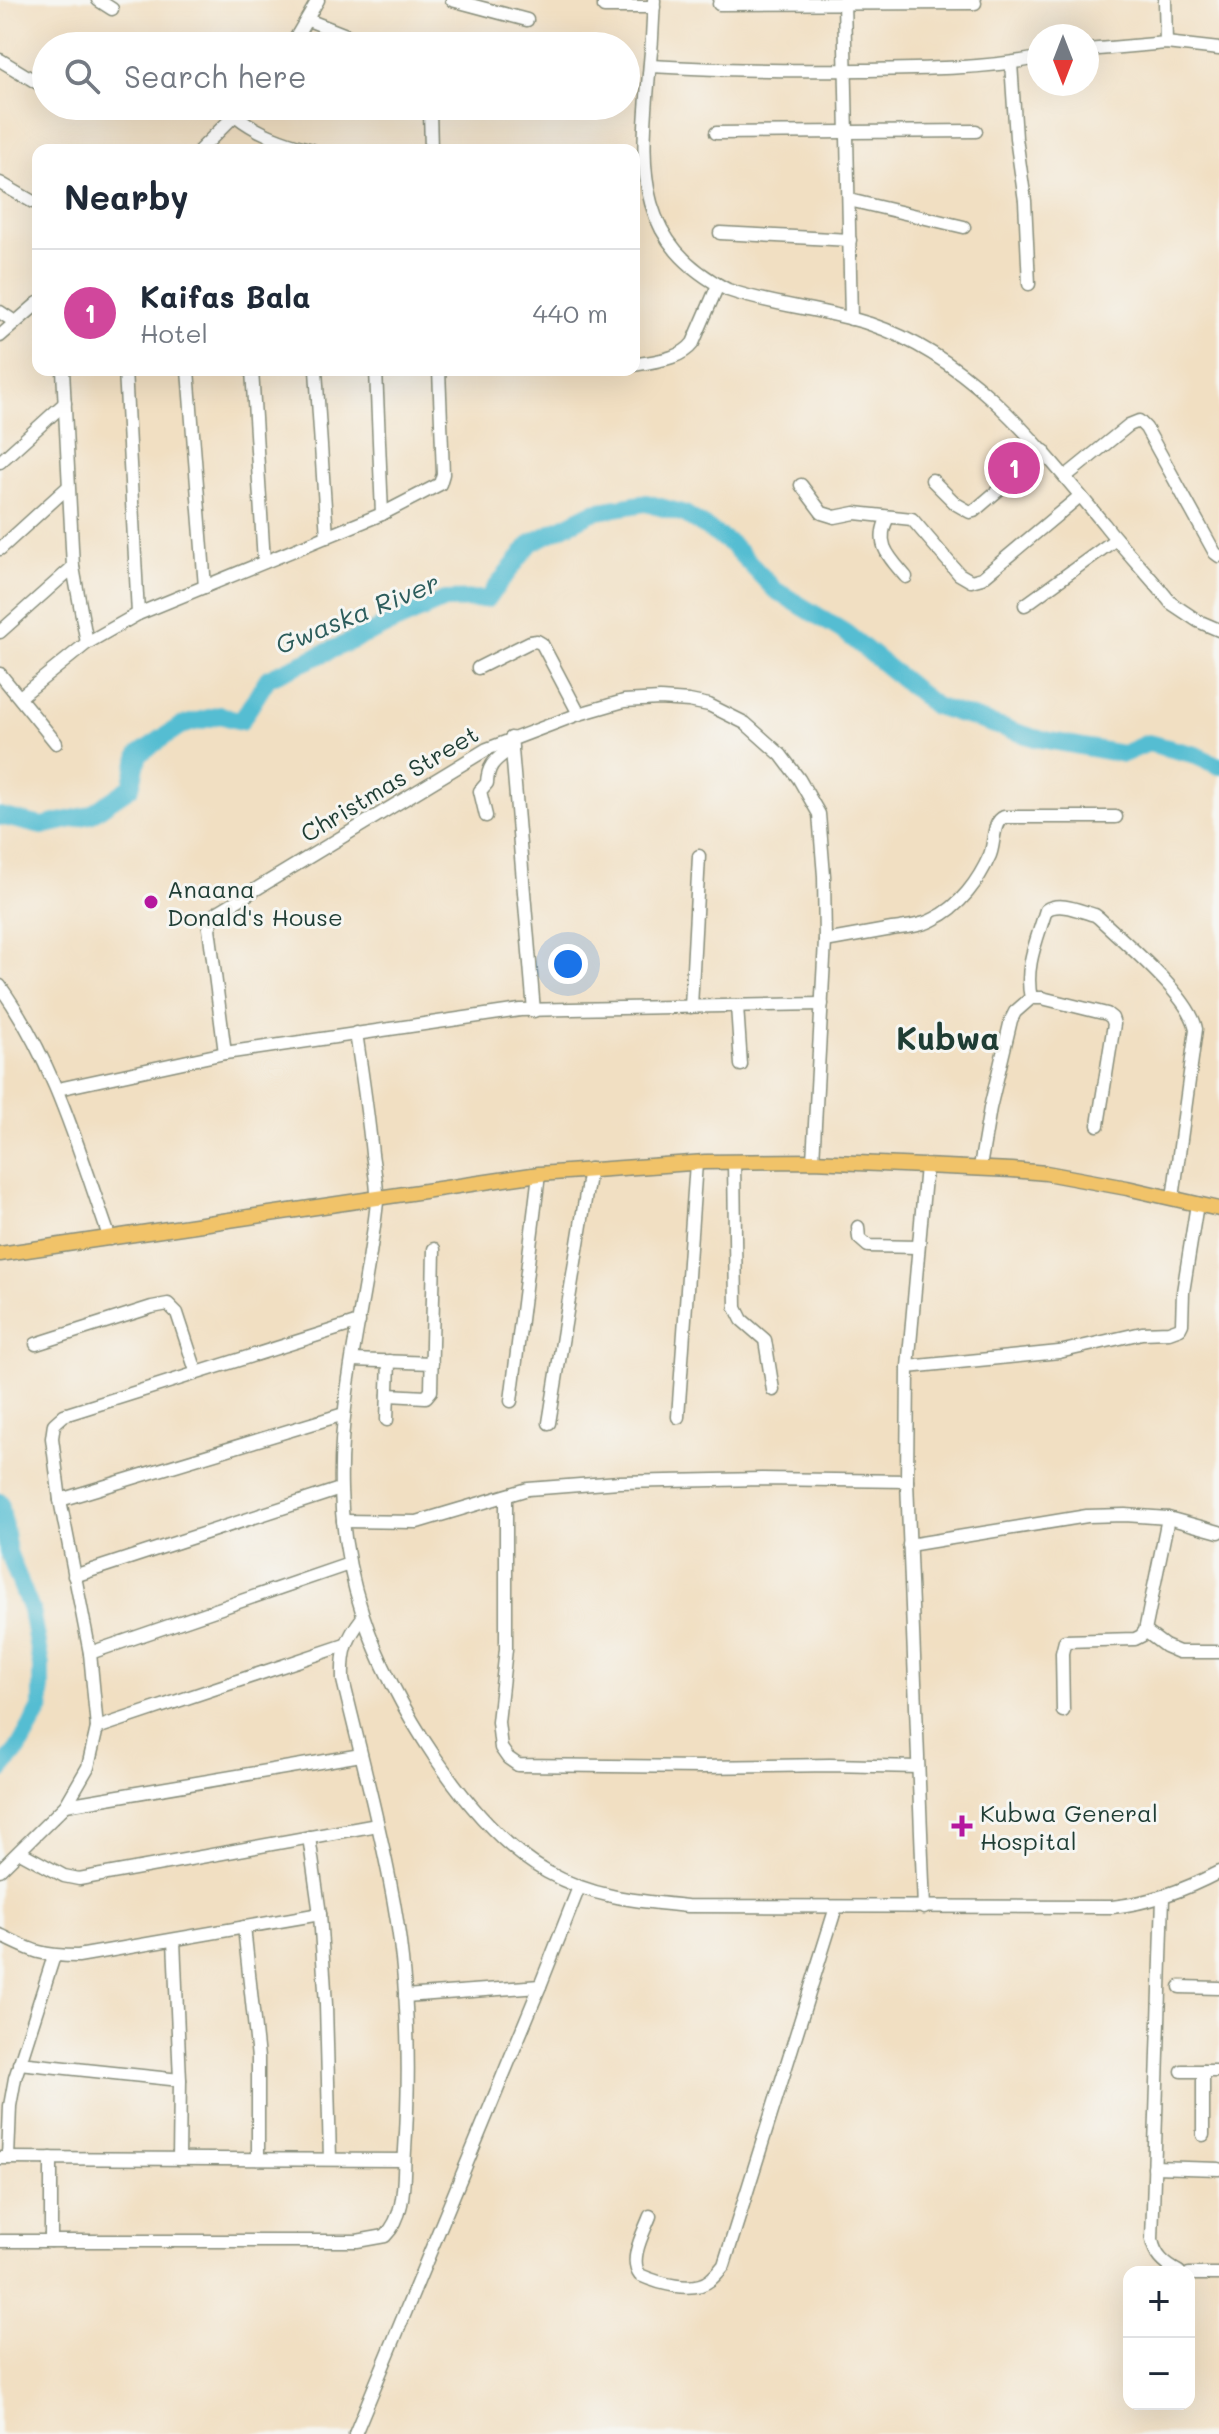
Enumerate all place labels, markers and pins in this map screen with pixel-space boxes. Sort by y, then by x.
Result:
pin: 1 [988,438,1040,498]
place label: Anaana Donald's House [167,873,343,932]
marker: Anaana Donald's House [142,893,160,911]
place label: Kubwa General Hospital [980,1797,1158,1856]
marker: Kubwa General Hospital [951,1815,973,1837]

